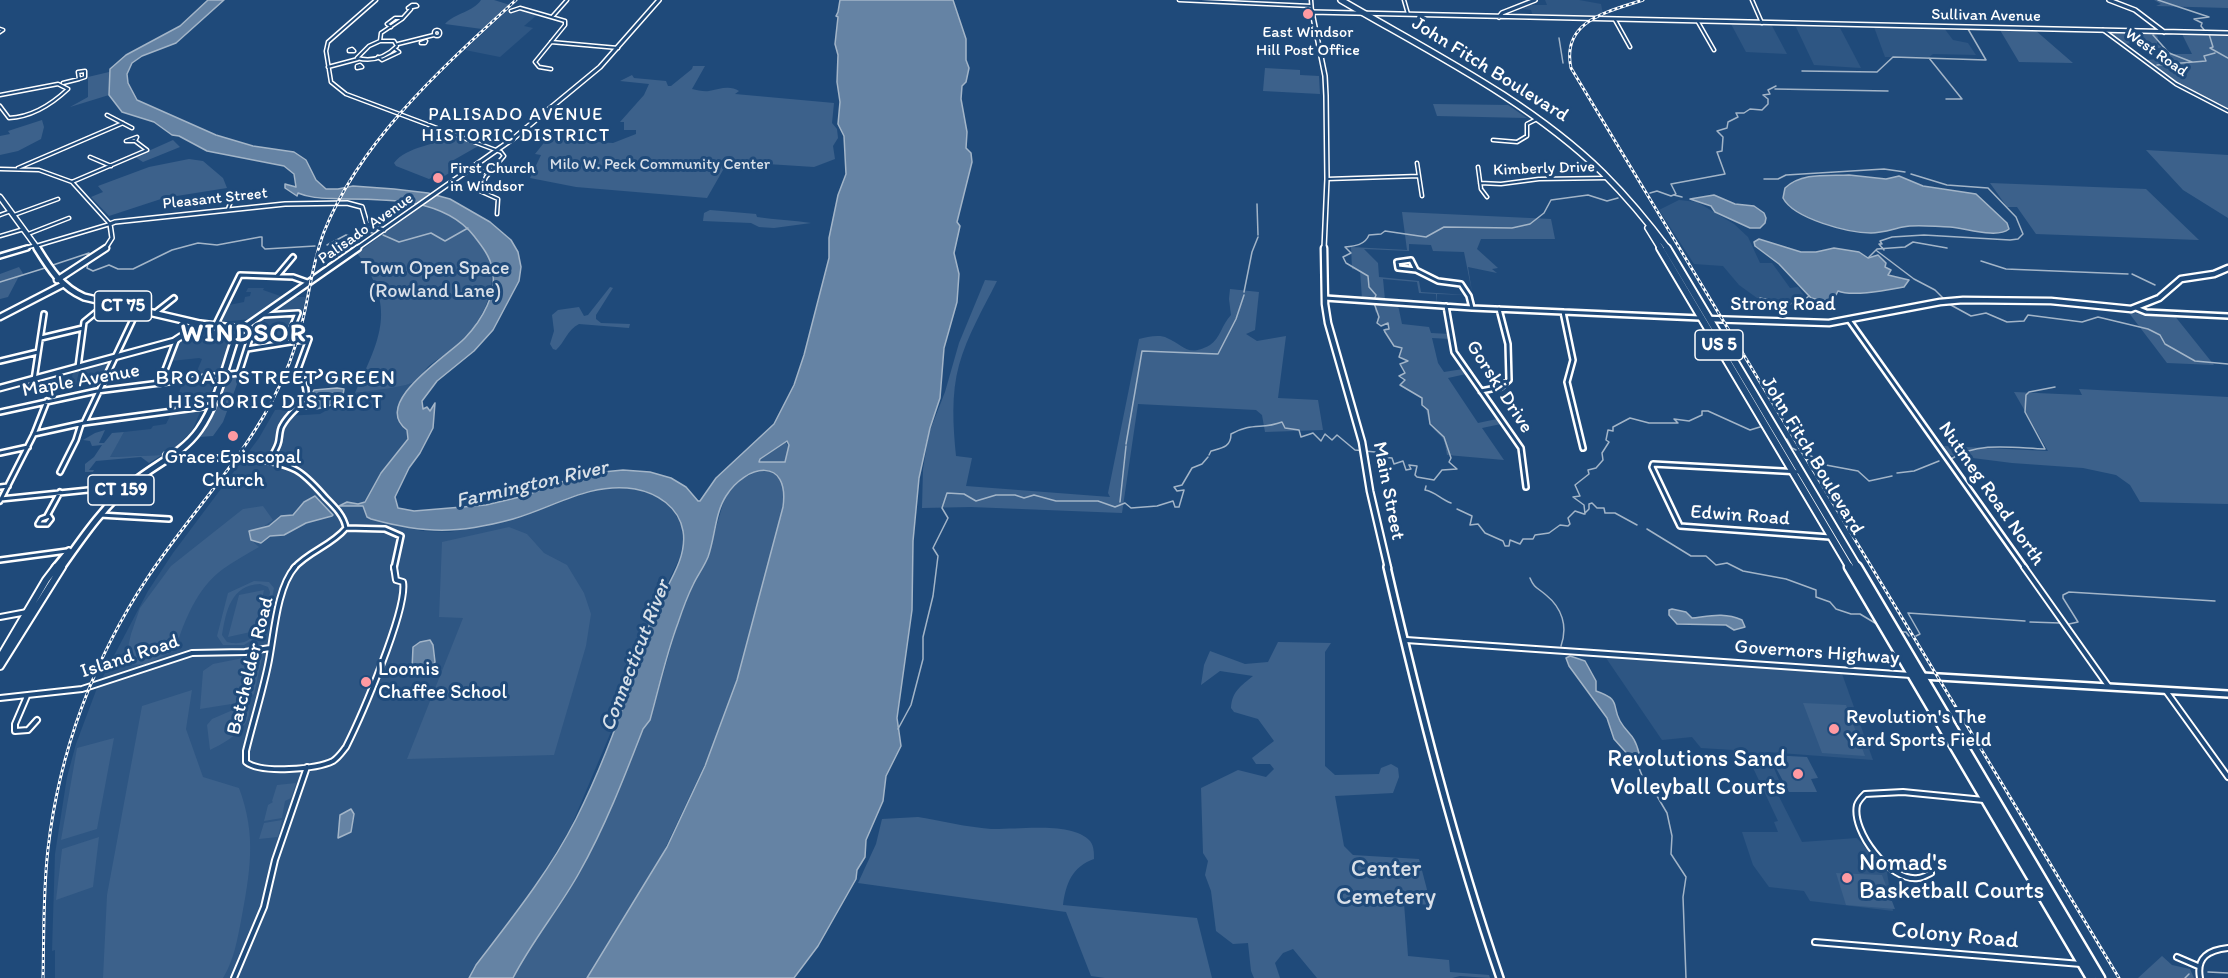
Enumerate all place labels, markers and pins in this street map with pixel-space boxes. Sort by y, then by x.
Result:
marker: East Windsor Hill Post Office [1301,7,1315,21]
place label: East Windsor Hill Post Office [1256,23,1360,61]
place label: First Church in Windsor [450,159,535,197]
marker: First Church in Windsor [431,171,445,185]
marker: Grace Episcopal Church [226,429,240,443]
place label: Grace Episcopal Church [165,446,301,493]
place label: Loomis Chaffee School [378,658,507,705]
marker: Loomis Chaffee School [359,675,373,689]
place label: Revolution's The Yard Sports Field [1846,706,1991,753]
marker: Revolution's The Yard Sports Field [1827,722,1841,736]
place label: Revolutions Sand Volleyball Courts [1607,746,1786,802]
marker: Revolutions Sand Volleyball Courts [1791,767,1805,781]
place label: Nomad's Basketball Courts [1859,850,2044,906]
marker: Nomad's Basketball Courts [1840,871,1854,885]

